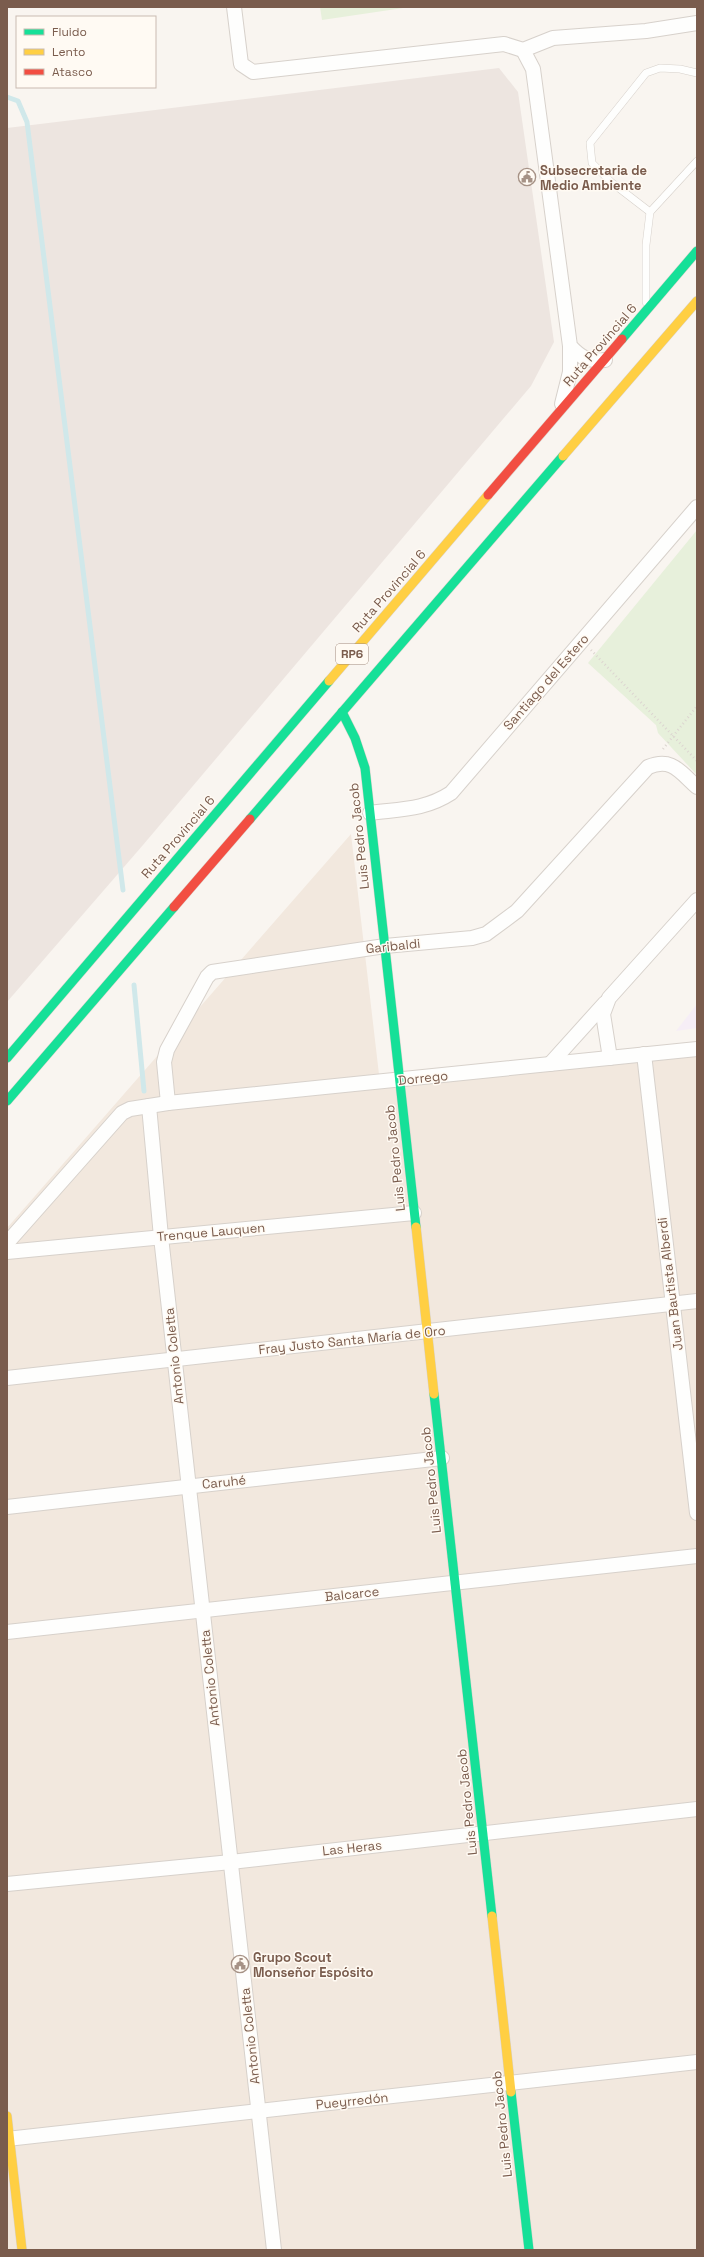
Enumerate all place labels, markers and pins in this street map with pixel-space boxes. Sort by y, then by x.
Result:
place label: Subsecretaria de Medio Ambiente [540,162,647,194]
public building icon: Subsecretaria de Medio Ambiente [517,167,537,187]
place label: Grupo Scout Monseñor Espósito [253,1949,373,1981]
public building icon: Grupo Scout Monseñor Espósito [230,1954,250,1974]

